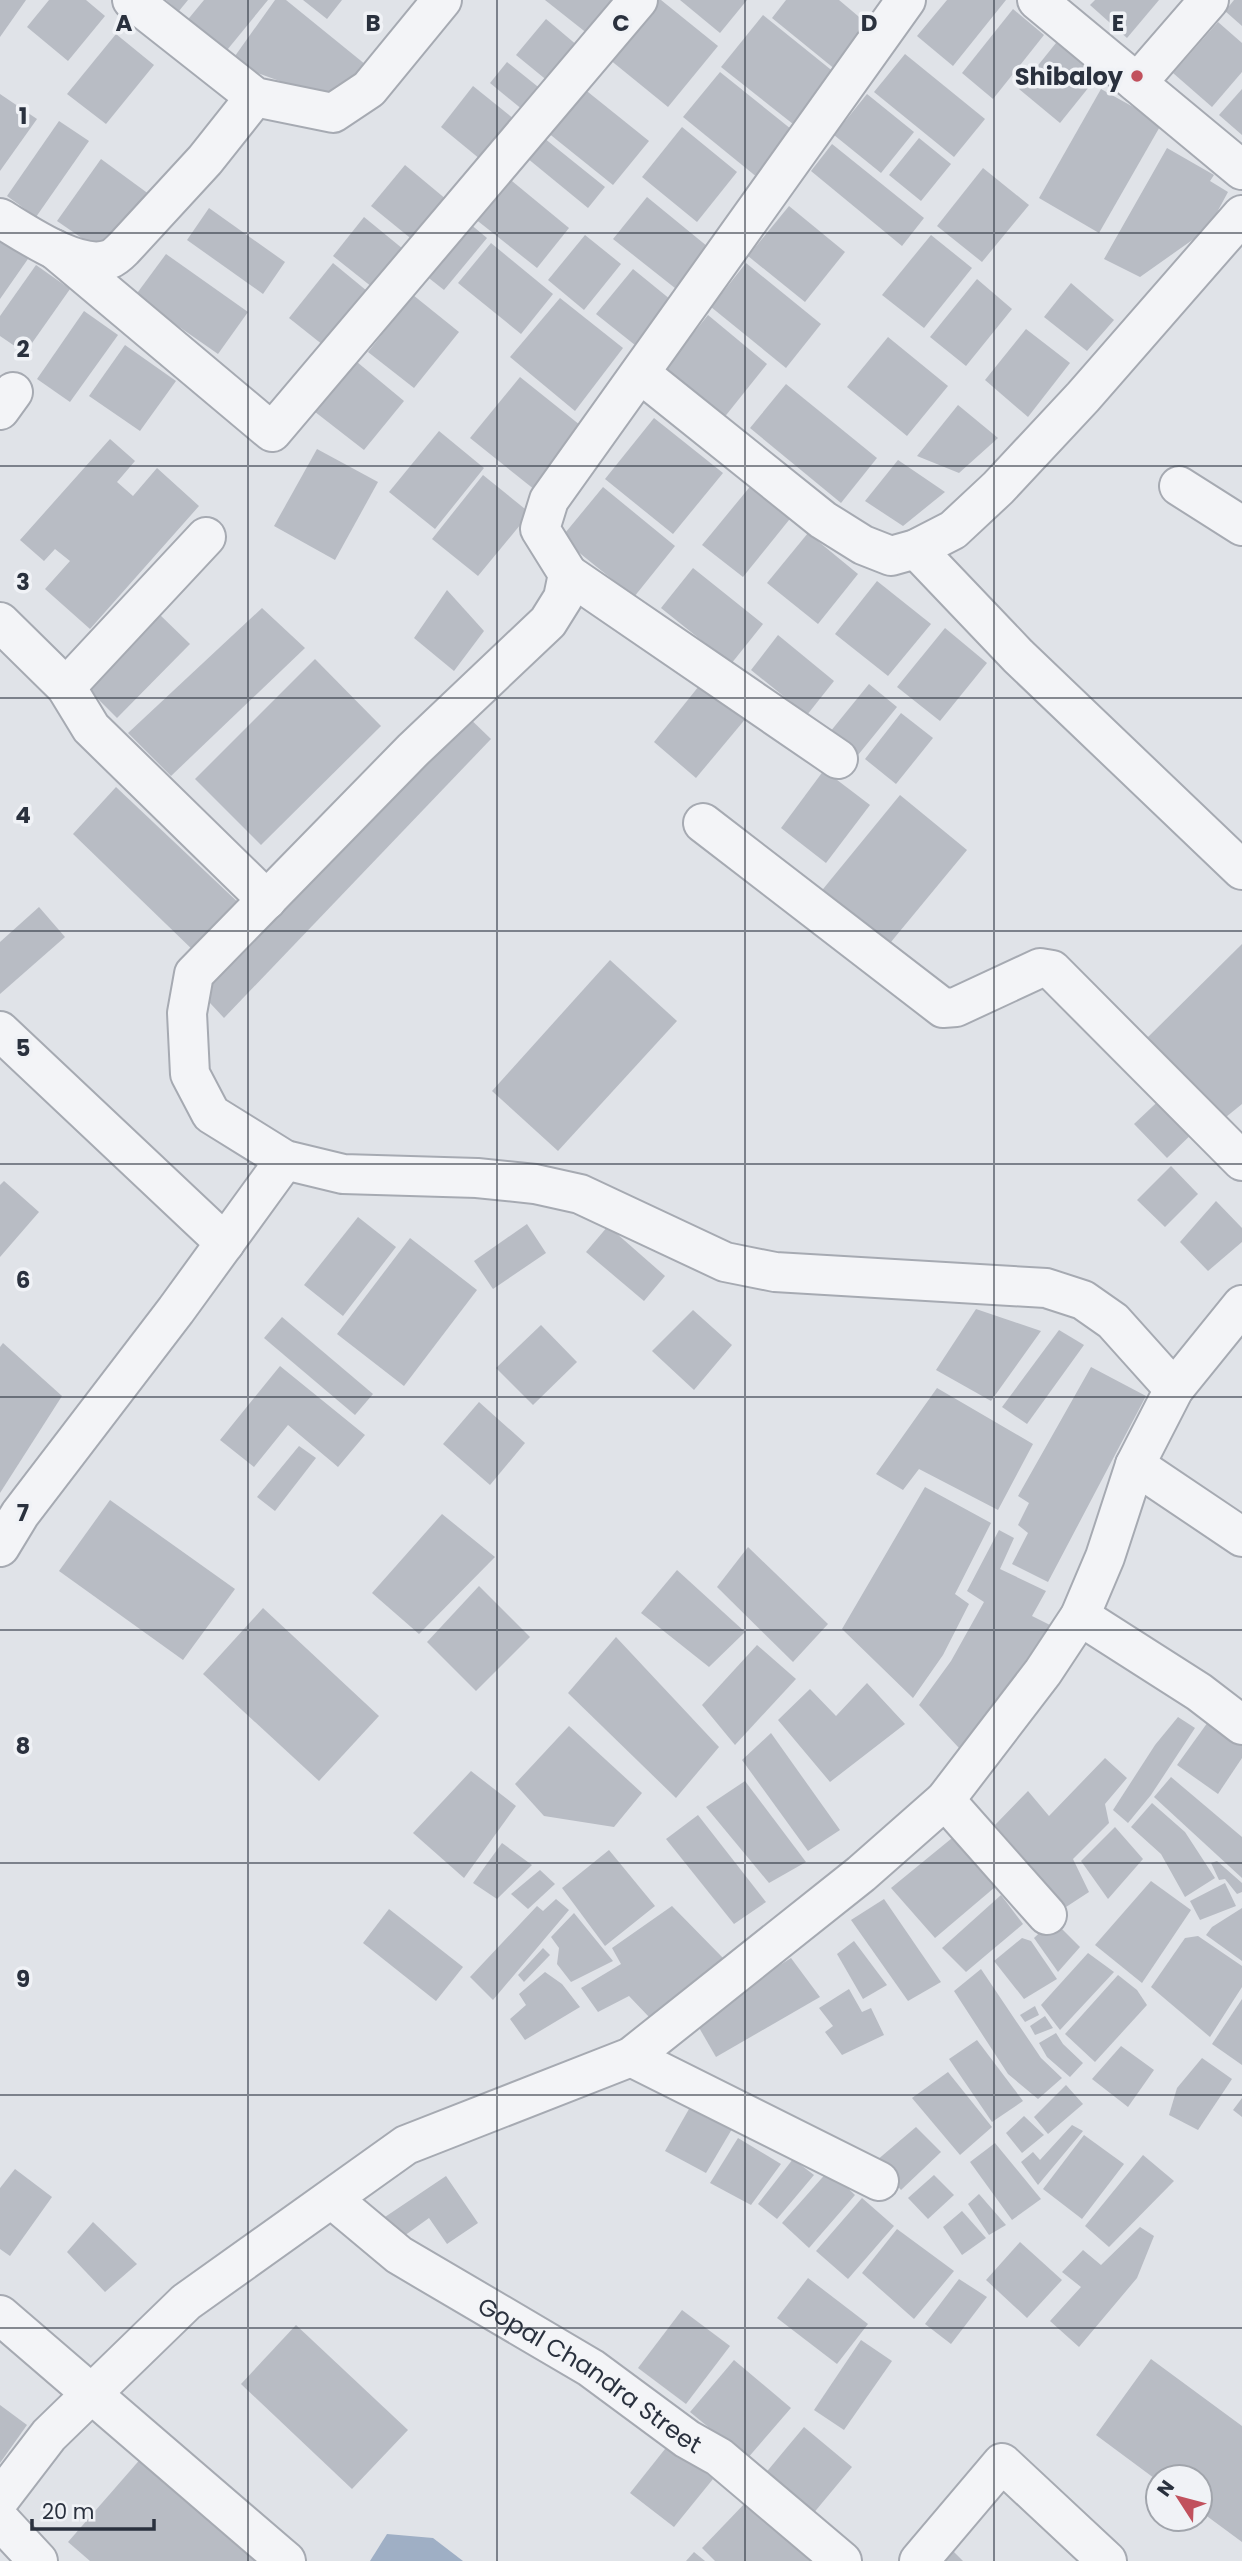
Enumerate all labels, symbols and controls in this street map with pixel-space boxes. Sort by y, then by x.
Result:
text: A [116,7,133,39]
text: B [365,7,381,39]
text: C [612,7,630,39]
text: D [861,7,877,39]
text: E [1112,7,1124,39]
place label: Shibaloy [1015,60,1124,93]
marker: Shibaloy [1129,68,1145,84]
text: 1 [19,100,27,132]
text: 2 [16,333,30,365]
text: 3 [16,566,30,598]
text: 4 [15,799,31,831]
text: 5 [16,1032,30,1064]
text: 6 [16,1264,30,1296]
text: 7 [17,1497,29,1529]
text: 8 [16,1730,30,1762]
text: 9 [16,1963,30,1995]
street label: Gopal Chandra Street [472,2289,708,2461]
north arrow [1144,2463,1214,2533]
text: N [1151,2475,1181,2502]
scale bar [32,2488,154,2532]
text: 20 m [42,2497,95,2526]

